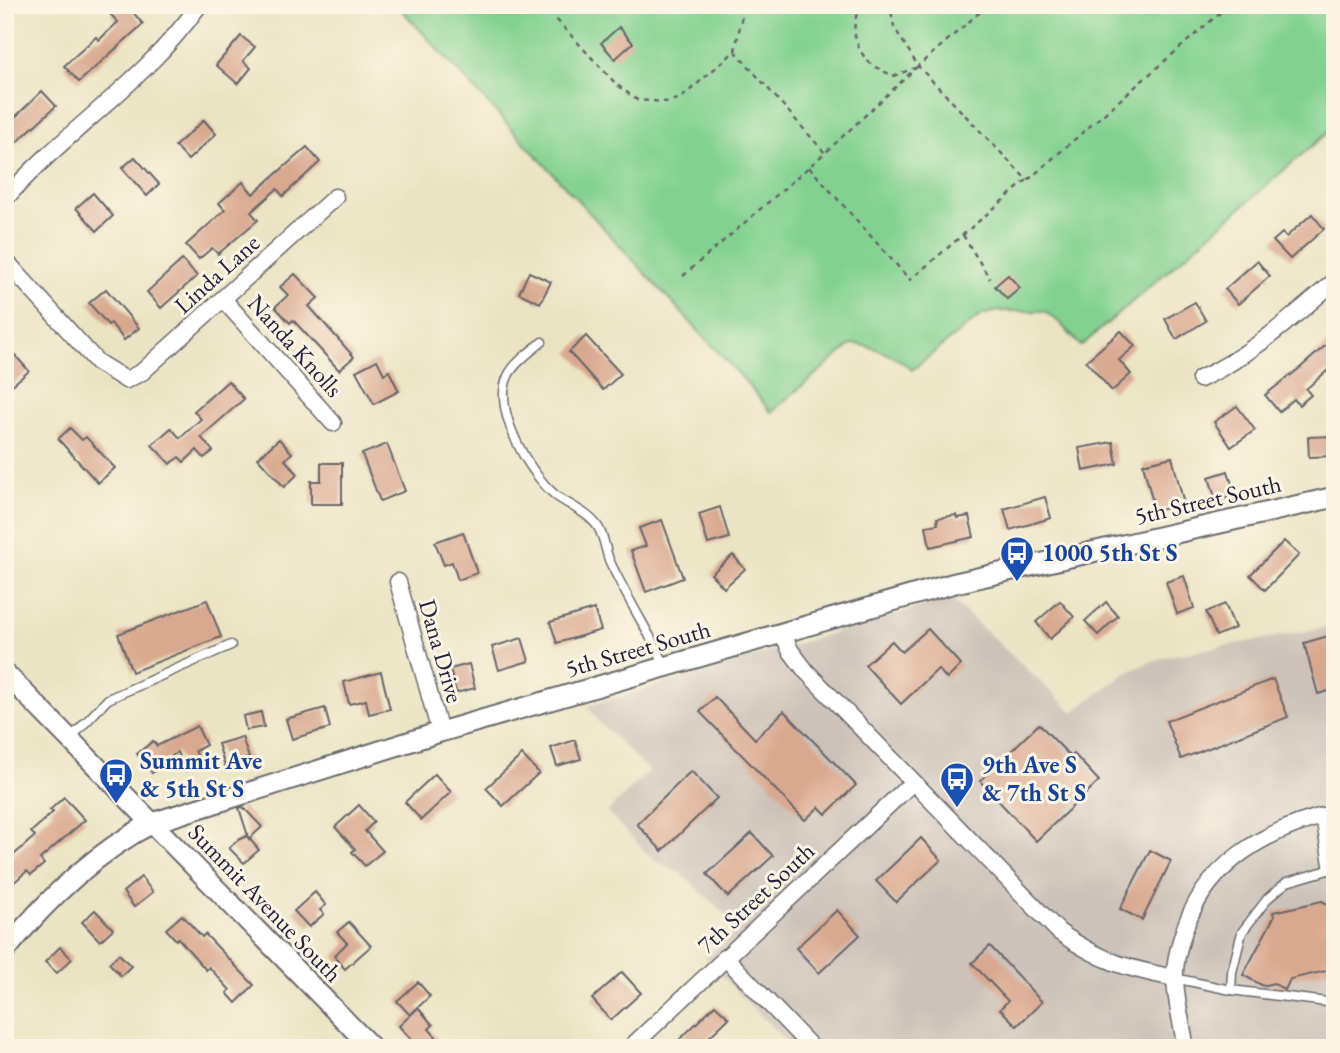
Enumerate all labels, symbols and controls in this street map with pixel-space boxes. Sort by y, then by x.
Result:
street label: Linda Lane [167,227,266,320]
street label: Nanda Knolls [241,288,350,403]
street label: 5th Street South [1132,468,1284,531]
bus stop icon: 1000 5th St S [998,534,1036,583]
place label: 1000 5th St S [1042,537,1178,568]
street label: Dana Drive [412,596,471,706]
street label: 5th Street South [562,613,714,684]
place label: Summit Ave & 5th St S [140,745,262,804]
place label: 9th Ave S & 7th St S [982,749,1086,808]
bus stop icon: Summit Ave & 5th St S [97,756,135,805]
bus stop icon: 9th Ave S & 7th St S [938,760,976,809]
street label: Summit Avenue South [182,817,349,988]
street label: 7th Street South [690,835,821,960]

